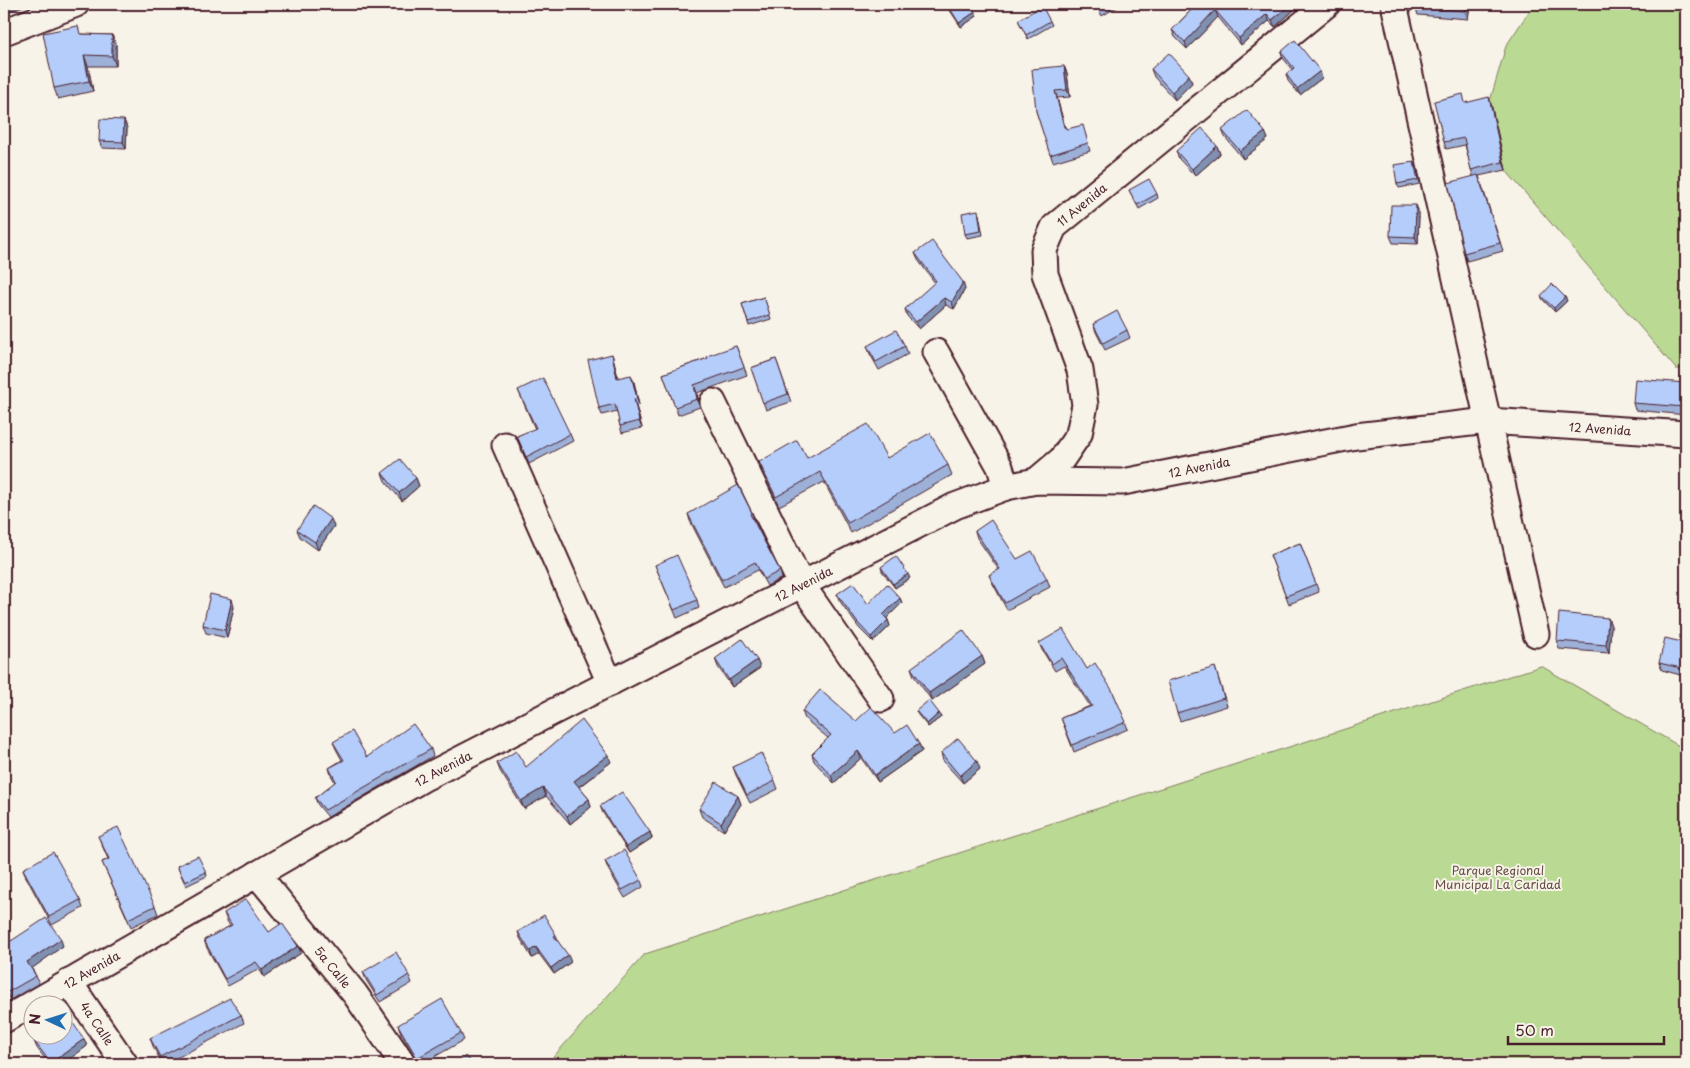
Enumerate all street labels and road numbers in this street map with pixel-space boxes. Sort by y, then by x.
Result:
street label: 11 Avenida [1053,178,1111,231]
street label: 12 Avenida [1568,417,1632,439]
street label: 12 Avenida [1167,452,1232,482]
street label: 12 Avenida [771,561,836,606]
street label: 12 Avenida [411,746,475,791]
street label: 5a Calle [310,942,356,992]
street label: 12 Avenida [60,946,123,993]
street label: 4a Calle [76,998,119,1049]

